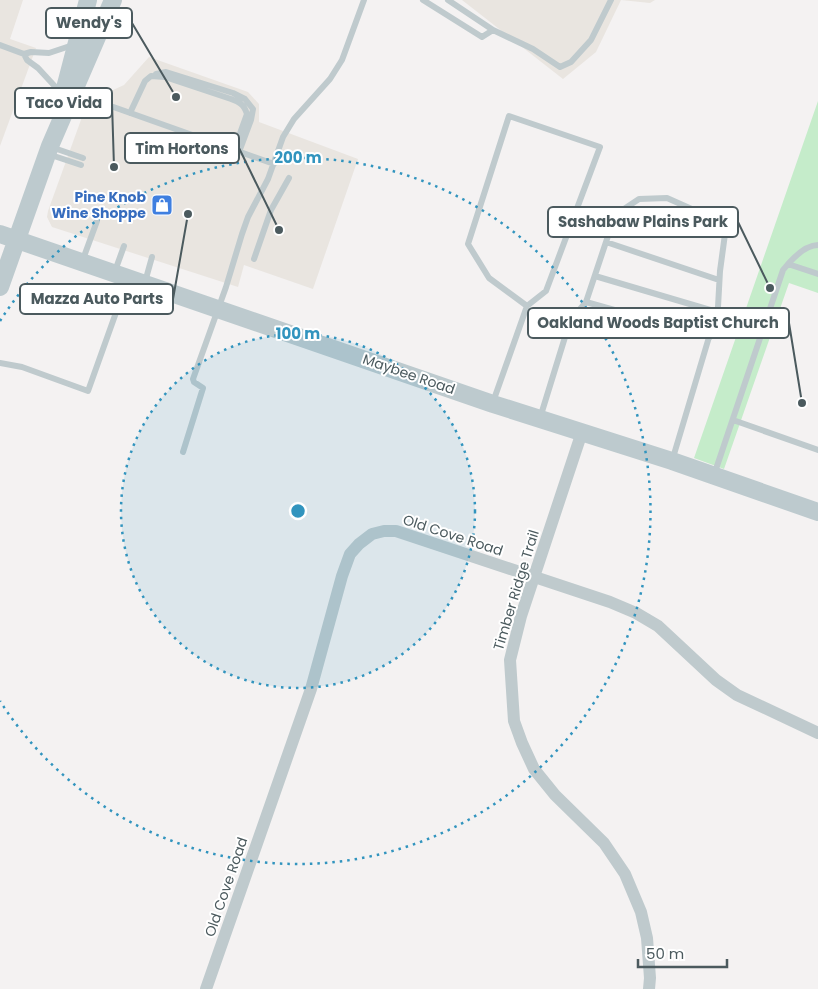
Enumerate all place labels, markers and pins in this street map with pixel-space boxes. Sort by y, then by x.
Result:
callout: Wendy's [46,8,132,38]
callout: Taco Vida [15,88,112,118]
callout: Tim Hortons [125,133,239,163]
place label: Pine Knob Wine Shoppe [52,187,146,223]
shop icon: Pine Knob Wine Shoppe [150,193,174,217]
callout: Sashabaw Plains Park [548,207,738,237]
callout: Mazza Auto Parts [20,284,173,314]
callout: Oakland Woods Baptist Church [528,308,789,338]
centre of rings [289,502,307,520]

